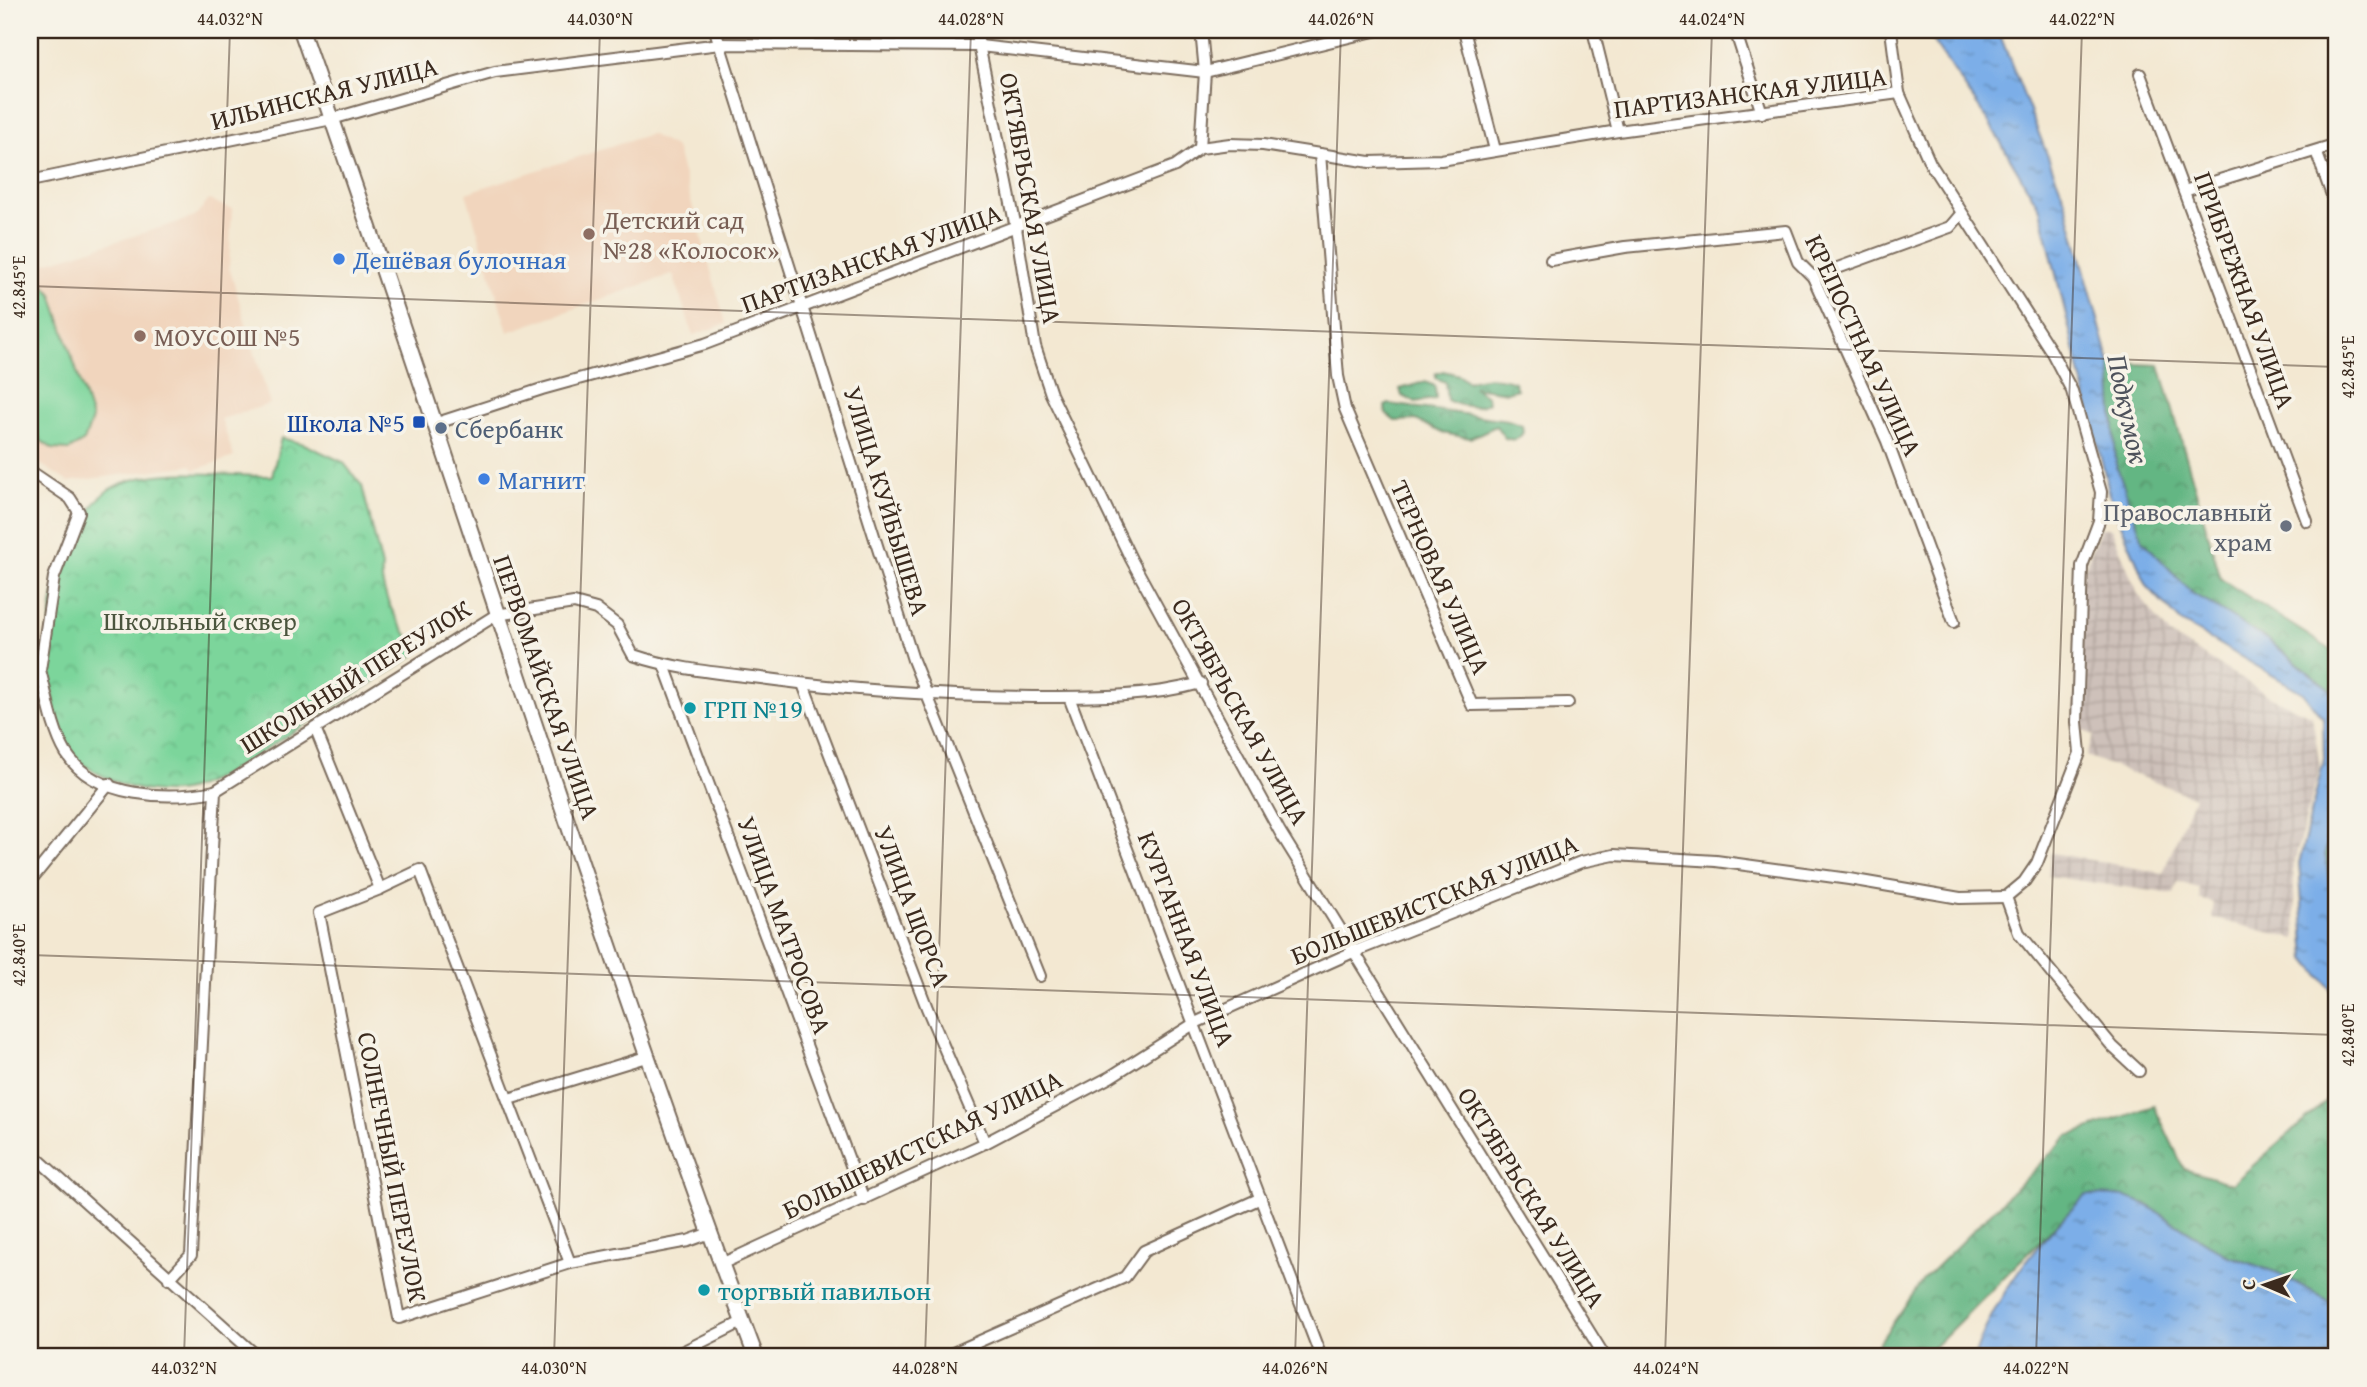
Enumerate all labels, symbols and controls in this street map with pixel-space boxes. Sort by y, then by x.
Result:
text: 44.032°N [197,5,263,32]
text: 44.030°N [567,5,633,32]
text: 44.028°N [938,5,1004,32]
text: 44.026°N [1308,5,1374,32]
text: 44.024°N [1679,5,1745,32]
text: 44.022°N [2049,5,2115,32]
street label: ИЛЬИНСКАЯ УЛИЦА [206,46,442,140]
street label: ПАРТИЗАНСКАЯ УЛИЦА [1611,56,1889,128]
street label: ОКТЯБРЬСКАЯ УЛИЦА [990,70,1072,327]
street label: ПРИБРЕЖНАЯ УЛИЦА [2184,166,2306,414]
street label: ПАРТИЗАНСКАЯ УЛИЦА [735,193,1007,323]
place label: Детский сад №28 «Колосок» [602,200,779,269]
marker: Детский сад №28 «Колосок» [581,226,597,242]
street label: КРЕПОСТНАЯ УЛИЦА [1795,228,1933,463]
place label: Дешёвая булочная [352,240,566,279]
marker: Дешёвая булочная [331,251,347,267]
text: 42.845°E [5,255,32,319]
place label: МОУСОШ №5 [154,317,301,356]
marker: МОУСОШ №5 [132,328,148,344]
text: 42.845°E [2334,335,2361,399]
water label: Подкумок [2097,350,2161,468]
street label: УЛИЦА КУЙБЫШЕВА [834,382,940,621]
place label: Школа №5 [287,403,405,442]
place label: Сбербанк [455,409,563,448]
marker: Школа №5 [411,414,427,430]
marker: Сбербанк [433,420,449,436]
place label: Магнит [498,460,585,499]
marker: Магнит [476,471,492,487]
street label: ТЕРНОВАЯ УЛИЦА [1381,474,1501,680]
place label: Православный храм [2103,492,2272,561]
marker: Православный храм [2278,518,2294,534]
street label: ПЕРВОМАЙСКАЯ УЛИЦА [483,550,611,825]
street label: ШКОЛЬНЫЙ ПЕРЕУЛОК [232,589,478,763]
street label: ОКТЯБРЬСКАЯ УЛИЦА [1162,590,1320,832]
park label: Школьный сквер [103,601,297,640]
place label: ГРП №19 [704,689,803,728]
marker: ГРП №19 [682,700,698,716]
street label: УЛИЦА МАТРОСОВА [728,811,843,1040]
street label: УЛИЦА ЩОРСА [864,820,962,992]
street label: БОЛЬШЕВИСТСКАЯ УЛИЦА [1285,823,1584,975]
street label: КУРГАННАЯ УЛИЦА [1128,826,1246,1053]
text: 42.840°E [5,923,32,987]
text: 42.840°E [2334,1003,2361,1067]
street label: СОЛНЕЧНЫЙ ПЕРЕУЛОК [348,1029,438,1305]
street label: БОЛЬШЕВИСТСКАЯ УЛИЦА [776,1059,1069,1229]
street label: ОКТЯБРЬСКАЯ УЛИЦА [1448,1079,1616,1315]
north arrow [2230,1250,2300,1320]
place label: торгвый павильон [718,1271,931,1310]
text: С [2234,1278,2262,1290]
marker: торгвый павильон [696,1282,712,1298]
text: 44.032°N [151,1354,217,1381]
text: 44.030°N [521,1354,587,1381]
text: 44.028°N [892,1354,958,1381]
text: 44.026°N [1262,1354,1328,1381]
text: 44.024°N [1633,1354,1699,1381]
text: 44.022°N [2003,1354,2069,1381]

